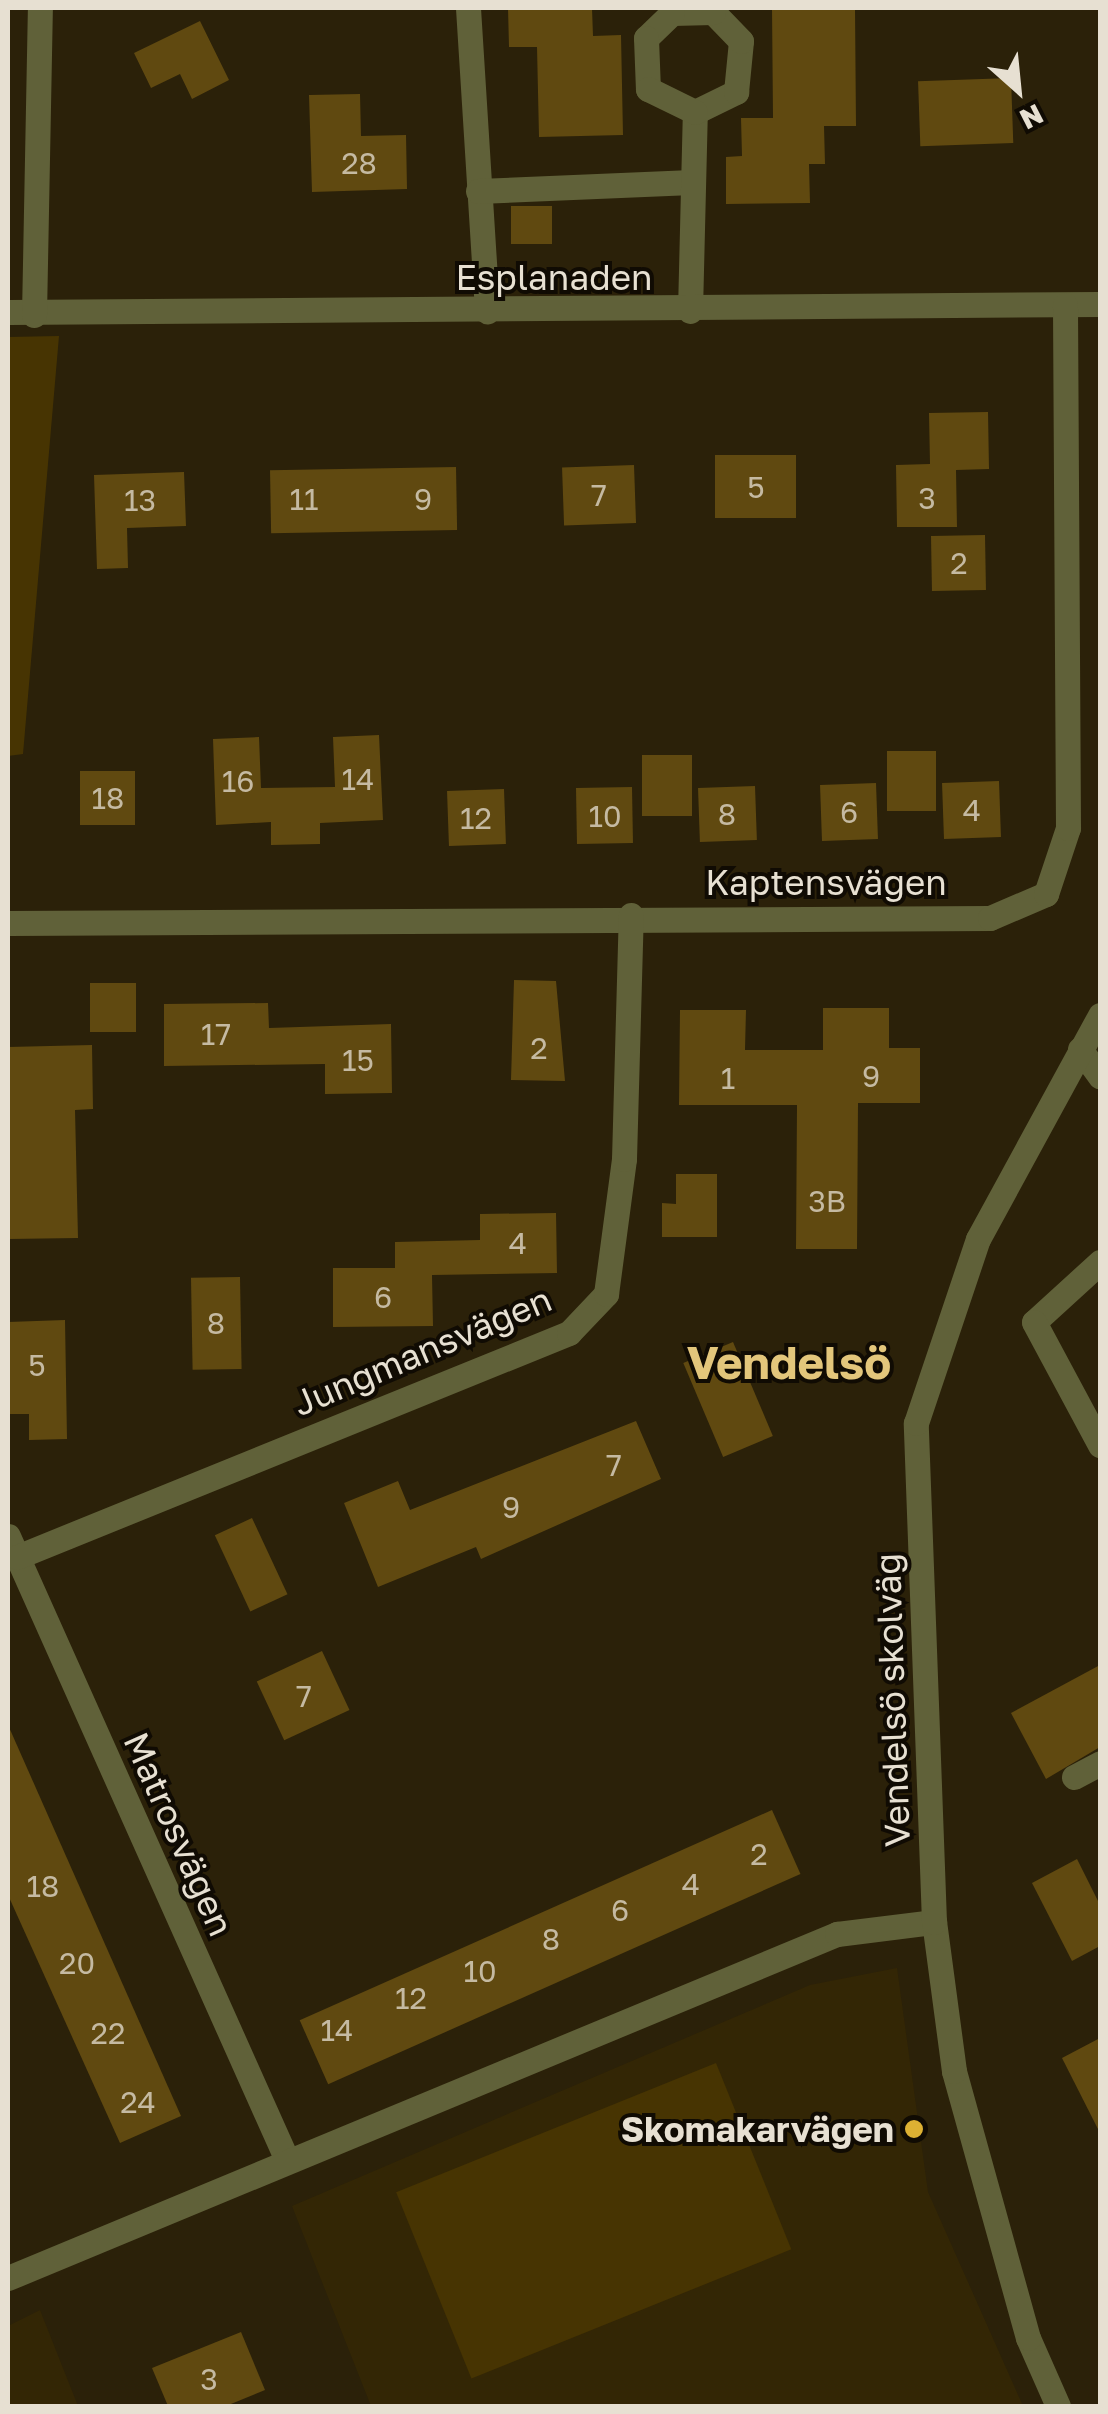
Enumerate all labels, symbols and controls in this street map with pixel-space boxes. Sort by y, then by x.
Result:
north arrow [968,40,1068,140]
text: N [1015,98,1049,137]
house number: 28 [341,145,377,181]
street label: Esplanaden [455,256,653,298]
house number: 5 [747,469,765,505]
house number: 7 [591,477,607,513]
house number: 3 [918,480,936,516]
house number: 11 [289,481,319,517]
house number: 9 [414,481,432,517]
house number: 13 [124,482,156,518]
house number: 2 [950,545,968,581]
house number: 14 [342,761,374,797]
house number: 16 [222,763,254,799]
house number: 18 [92,780,124,816]
house number: 4 [963,792,981,828]
house number: 6 [840,794,858,830]
house number: 8 [718,796,736,832]
house number: 10 [588,798,622,834]
house number: 12 [460,800,492,836]
street label: Kaptensvägen [705,861,947,903]
house number: 17 [201,1016,231,1052]
house number: 2 [530,1030,548,1066]
house number: 15 [342,1042,374,1078]
house number: 9 [862,1058,880,1094]
house number: 1 [721,1060,735,1096]
house number: 3B [808,1183,846,1219]
house number: 4 [509,1225,527,1261]
street label: Jungmansvägen [287,1278,557,1424]
house number: 6 [374,1279,392,1315]
house number: 8 [207,1305,225,1341]
district label: Vendelsö [687,1336,891,1390]
house number: 5 [28,1347,46,1383]
house number: 7 [606,1447,622,1483]
house number: 9 [502,1489,520,1525]
street label: Vendelsö skolväg [866,1552,918,1848]
house number: 7 [296,1678,312,1714]
street label: Matrosvägen [115,1726,243,1942]
house number: 2 [750,1836,768,1872]
house number: 4 [682,1866,700,1902]
house number: 18 [27,1868,59,1904]
house number: 6 [611,1892,629,1928]
house number: 8 [542,1921,560,1957]
house number: 20 [59,1945,95,1981]
house number: 10 [463,1953,497,1989]
house number: 12 [395,1980,427,2016]
house number: 14 [321,2012,353,2048]
house number: 22 [91,2015,125,2051]
house number: 24 [120,2084,156,2120]
place label: Skomakarvägen [621,2108,894,2150]
marker: Skomakarvägen [903,2118,925,2140]
house number: 3 [200,2361,218,2397]

